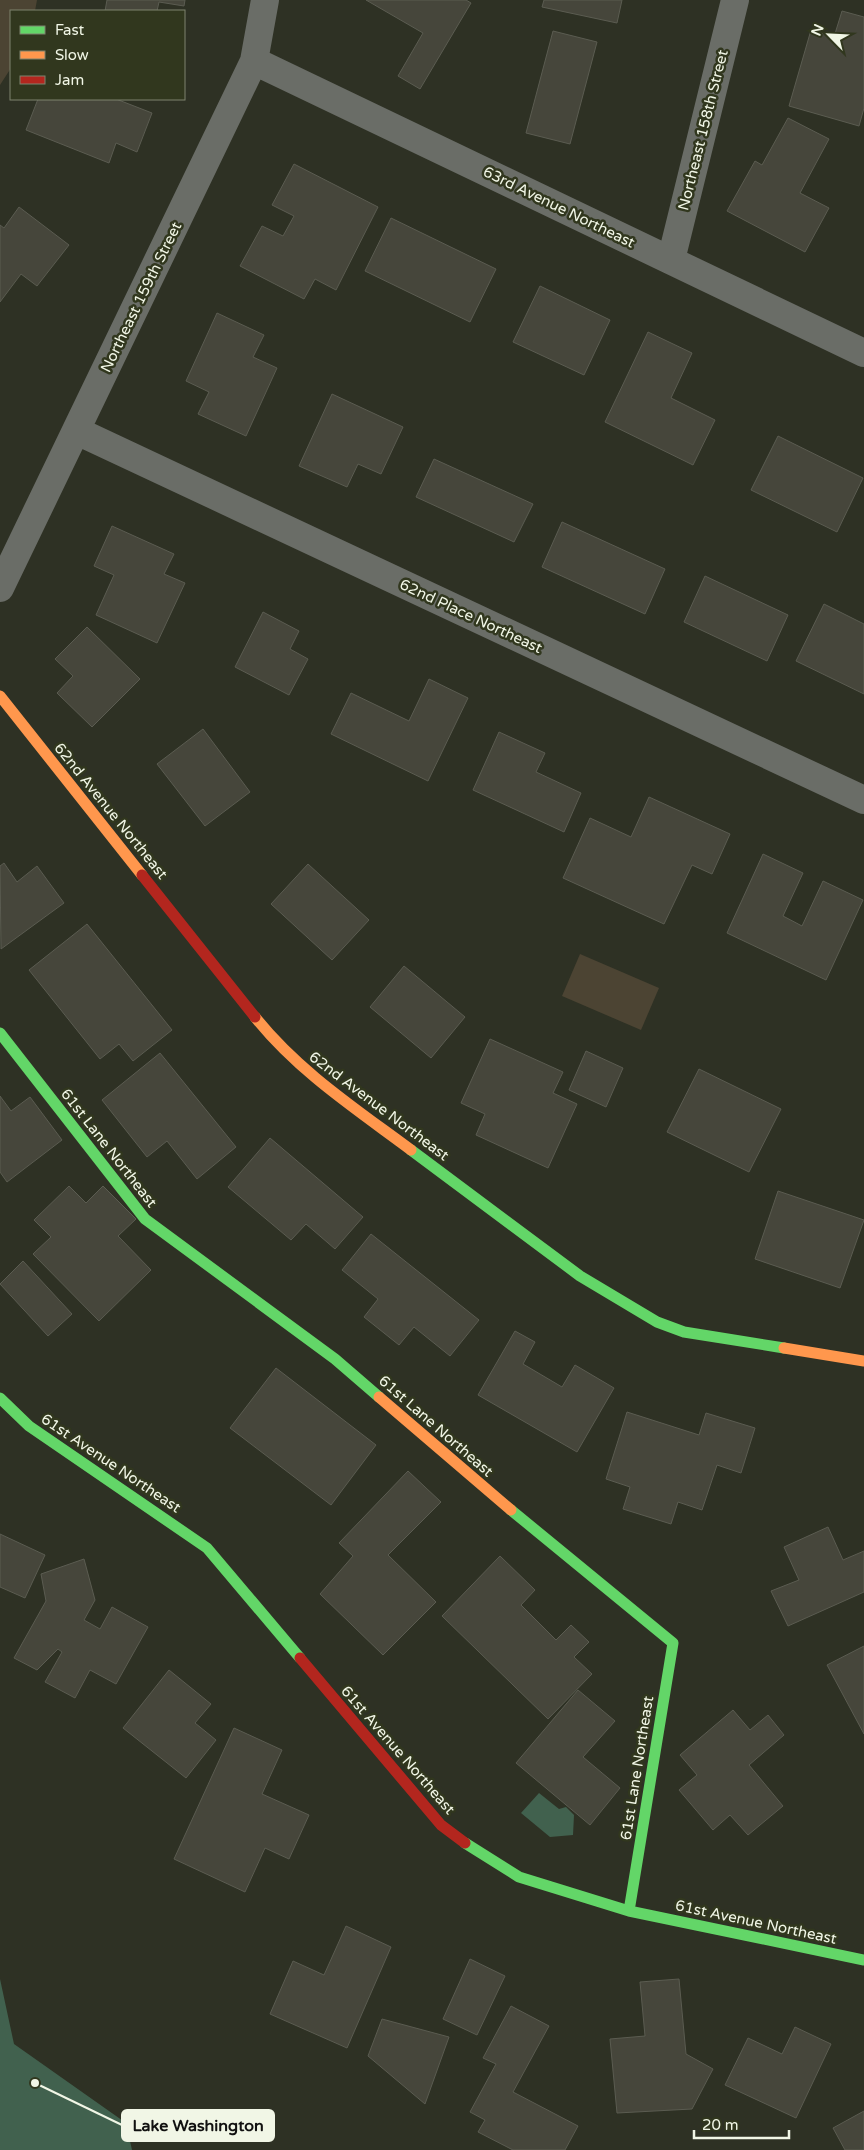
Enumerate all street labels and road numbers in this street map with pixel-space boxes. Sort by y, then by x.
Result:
street label: Northeast 158th Street [674,47,732,212]
street label: 63rd Avenue Northeast [480,162,638,252]
street label: Northeast 159th Street [97,219,185,375]
street label: 62nd Place Northeast [397,575,545,657]
street label: 62nd Avenue Northeast [50,739,172,883]
street label: 62nd Avenue Northeast [306,1048,453,1165]
street label: 61st Lane Northeast [57,1085,161,1211]
street label: 61st Lane Northeast [375,1371,497,1481]
street label: 61st Avenue Northeast [38,1410,184,1517]
street label: 61st Avenue Northeast [337,1682,459,1818]
street label: 61st Lane Northeast [617,1694,657,1841]
street label: 61st Avenue Northeast [674,1896,839,1948]

